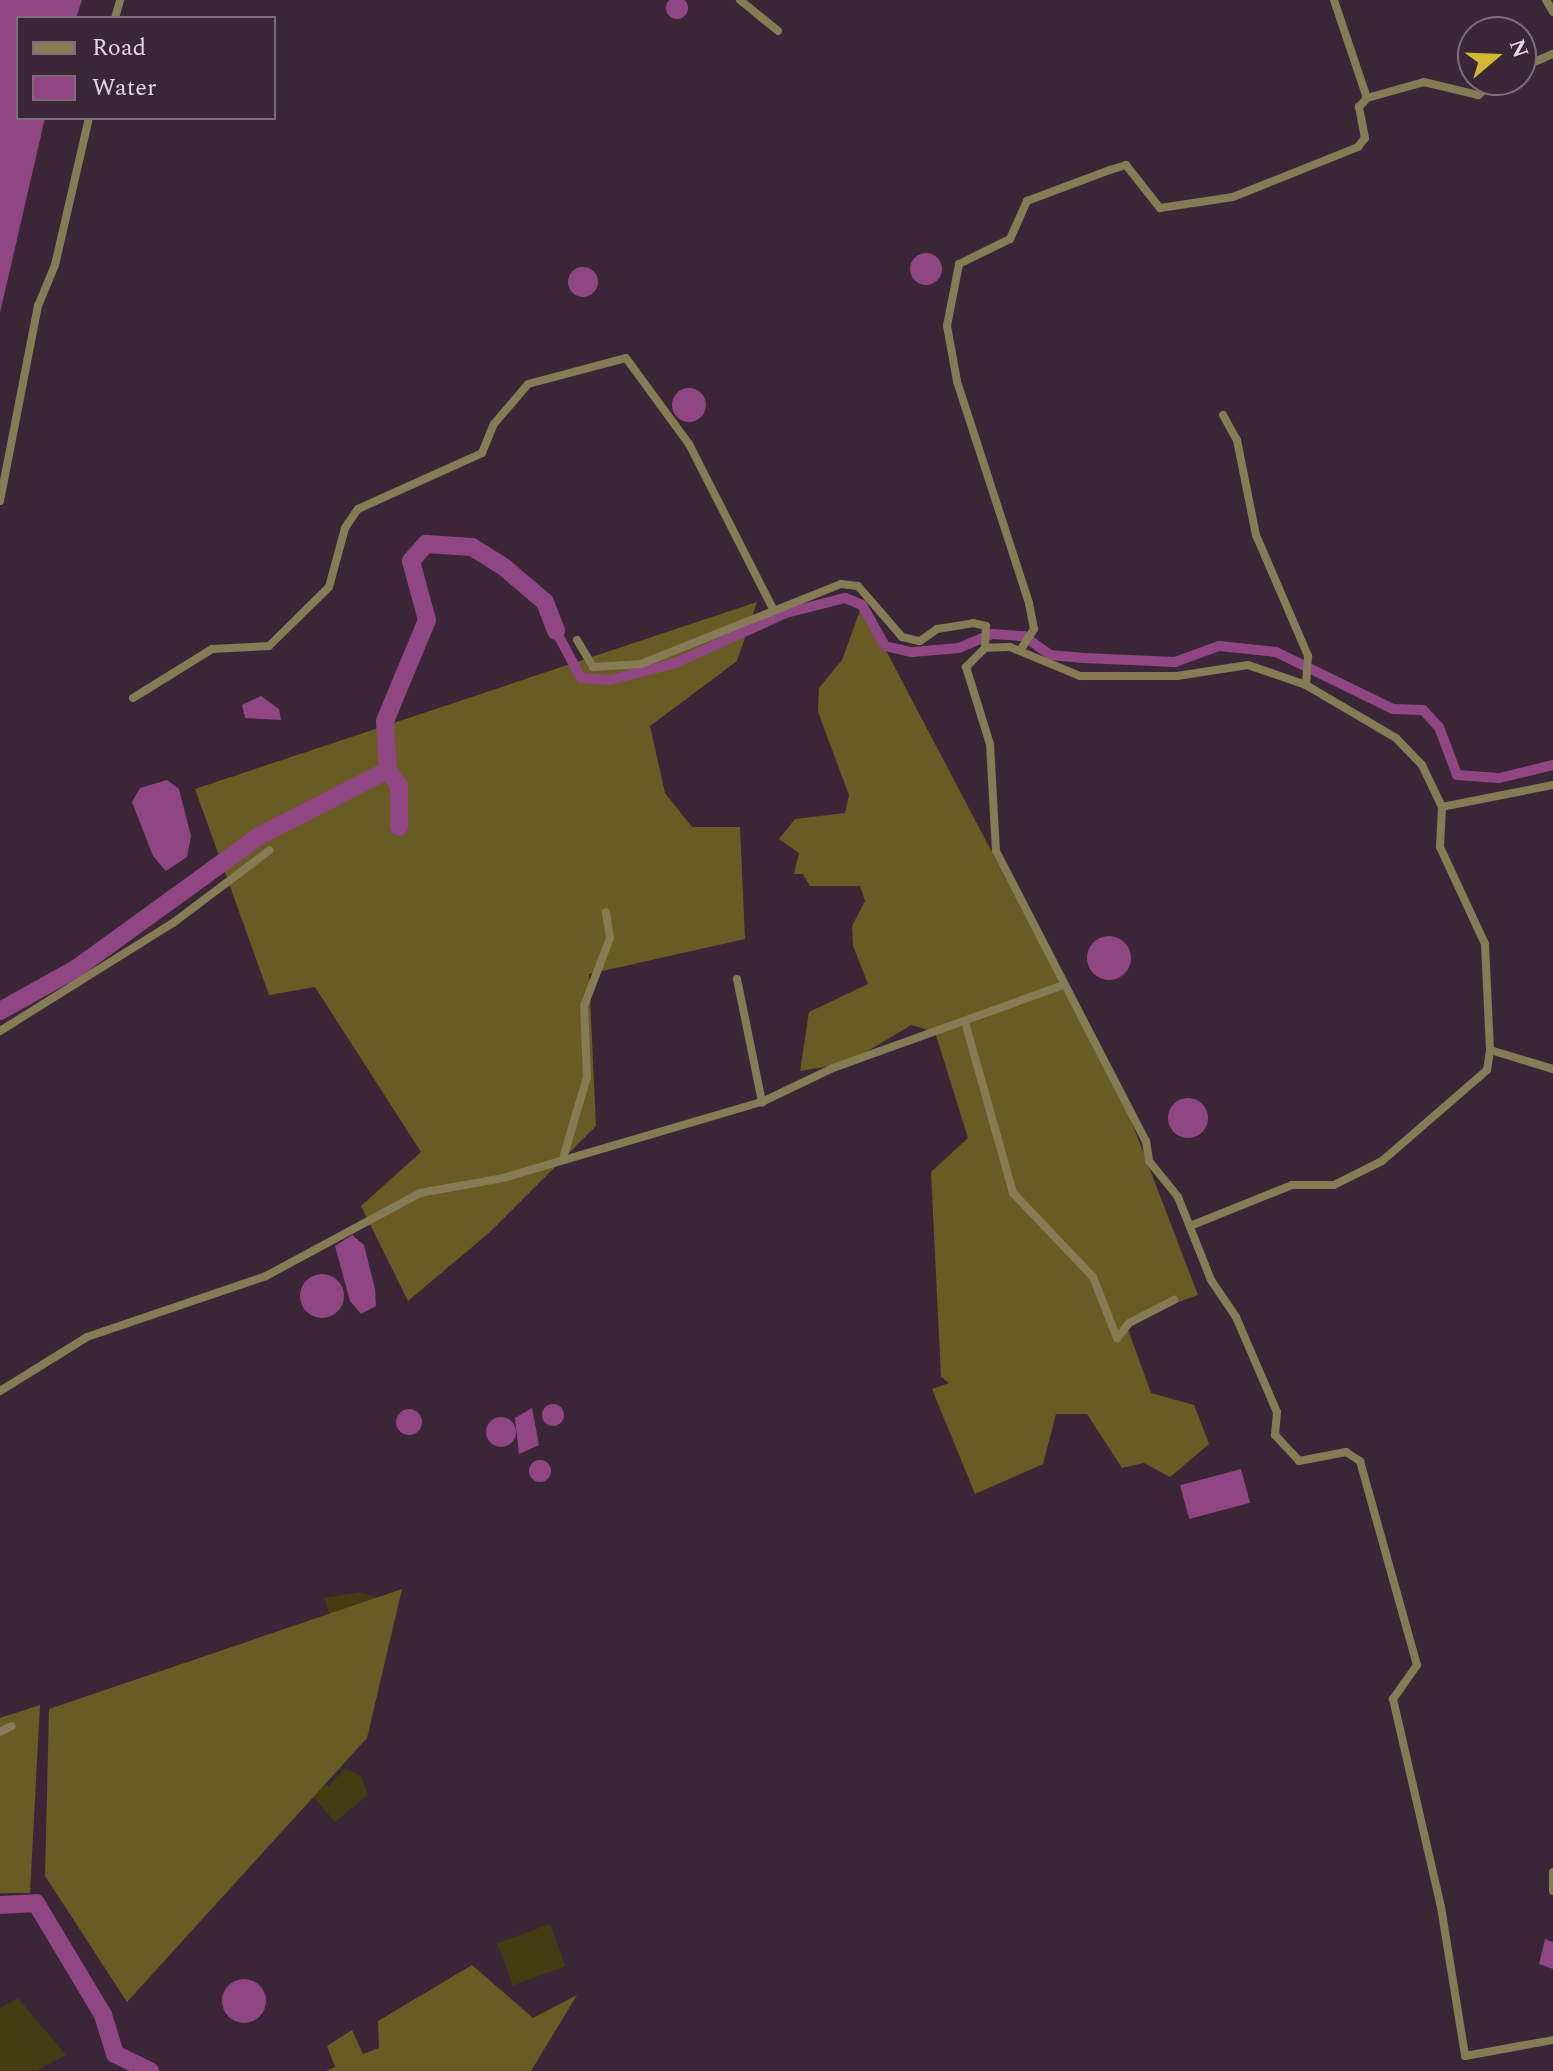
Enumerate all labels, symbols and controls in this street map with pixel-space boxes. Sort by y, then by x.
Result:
legend [16,16,276,120]
north arrow [1457,16,1537,96]
text: Road [92,30,146,66]
text: N [1500,35,1537,63]
text: Water [92,70,156,106]

